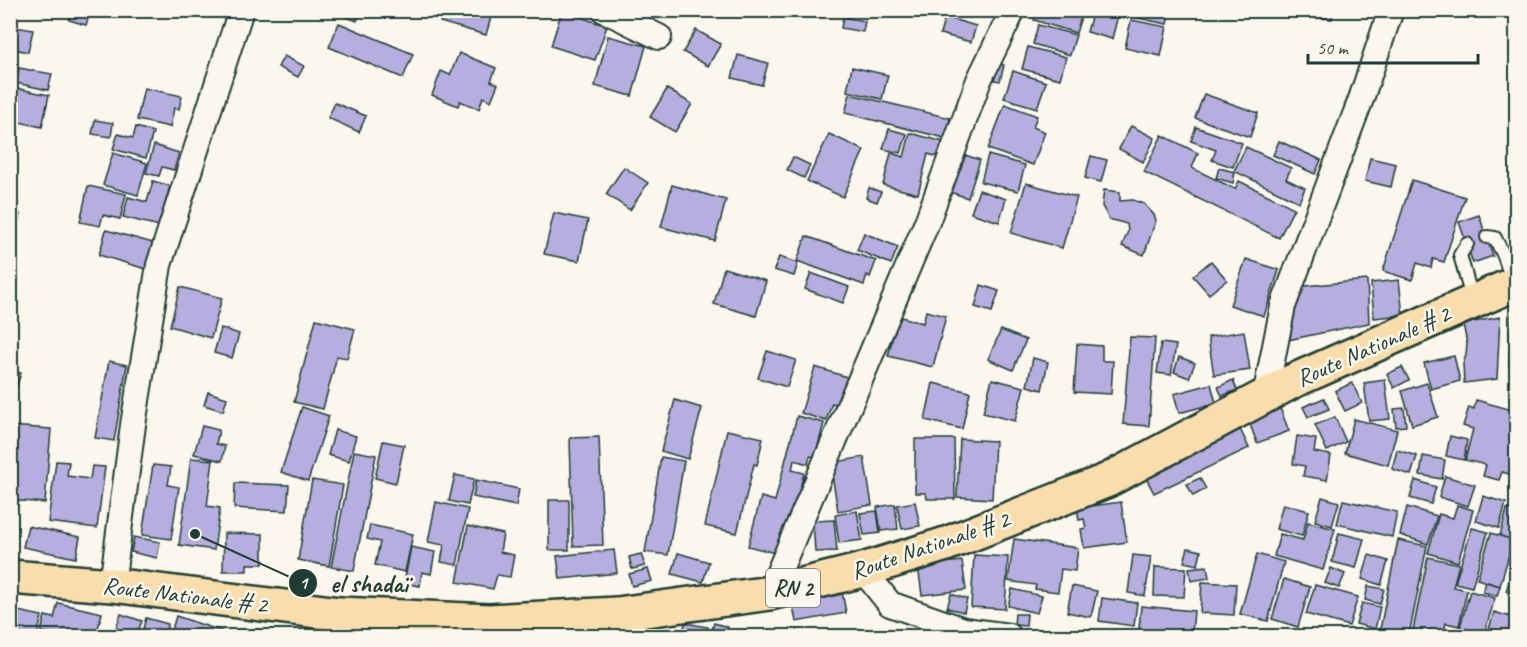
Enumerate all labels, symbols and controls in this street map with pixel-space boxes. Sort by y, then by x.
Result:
scale bar [1308,27,1478,65]
text: 50 m [1317,37,1350,59]
street label: Route Nationale # 2 [1291,298,1457,393]
street label: Route Nationale # 2 [847,503,1015,586]
callout: el shadaï [288,561,420,605]
text: el shadaï [330,567,414,600]
road number: RN 2 [766,569,820,607]
street label: Route Nationale # 2 [101,570,271,620]
text: 1 [299,572,309,594]

